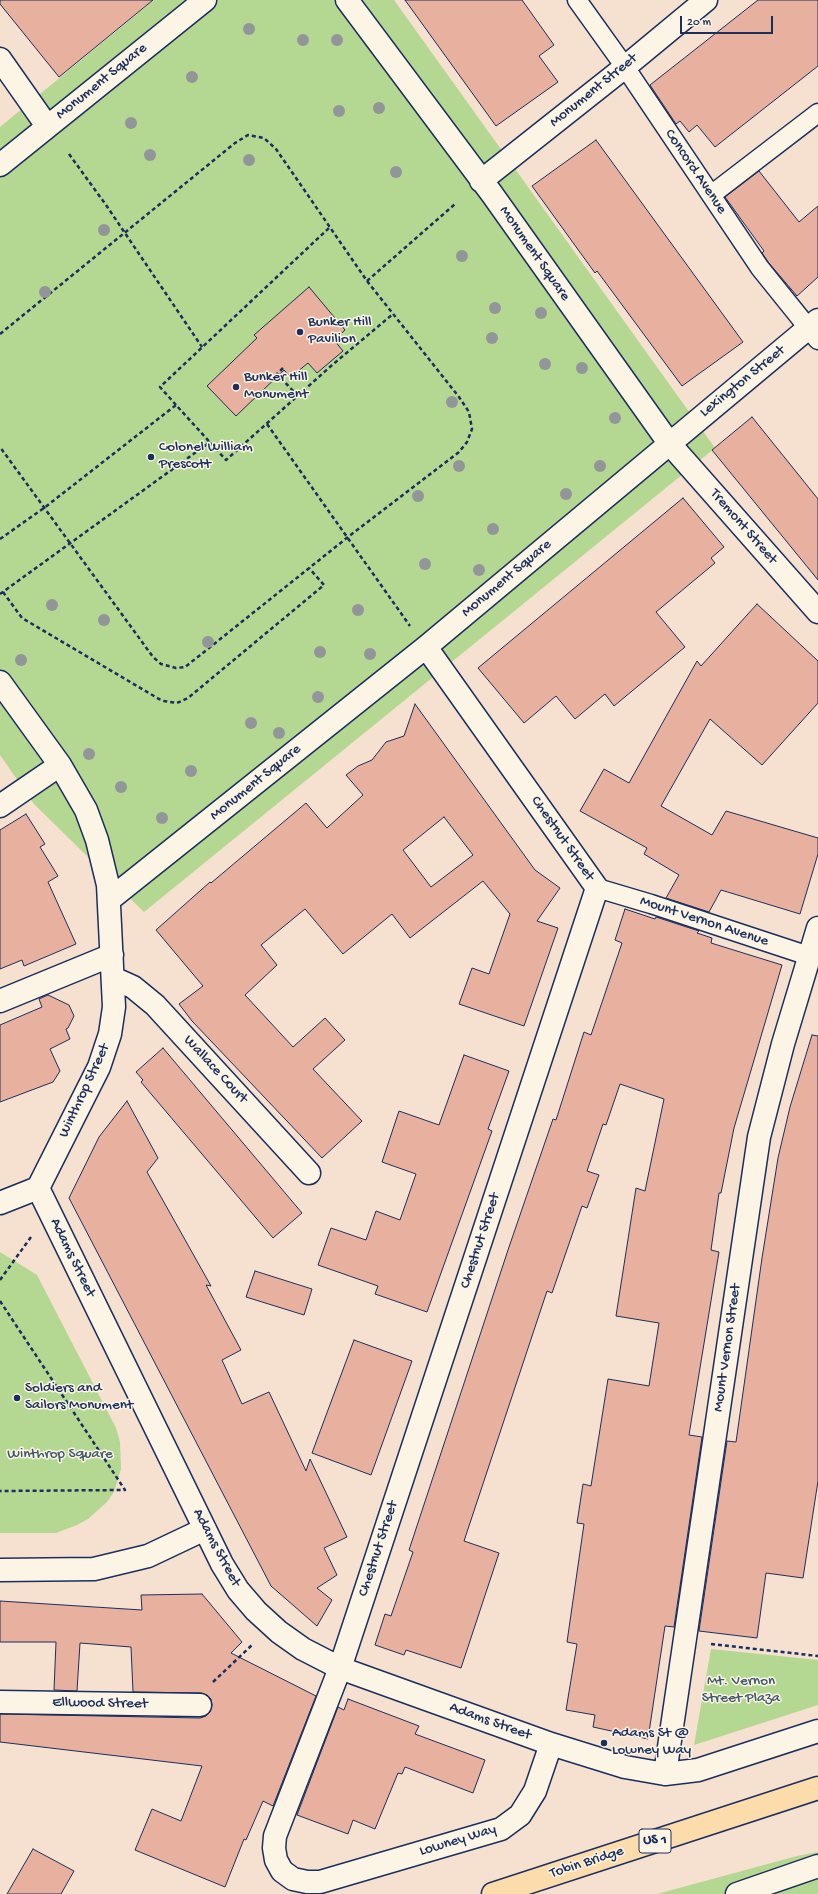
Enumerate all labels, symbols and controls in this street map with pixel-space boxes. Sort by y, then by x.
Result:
scale bar [682,8,775,34]
text: 20 m [687,16,711,30]
street label: Monument Square [53,40,151,124]
street label: Monument Street [547,50,641,132]
street label: Concord Avenue [660,126,730,218]
street label: Monument Square [495,203,573,305]
place label: Bunker Hill Pavilion [308,314,372,349]
marker: Bunker Hill Pavilion [295,327,305,337]
street label: Lexington Street [697,342,789,422]
place label: Bunker Hill Monument [244,369,308,404]
marker: Bunker Hill Monument [231,382,241,392]
place label: Colonel William Prescott [159,439,253,474]
marker: Colonel William Prescott [146,452,156,462]
street label: Tremont Street [705,486,781,568]
street label: Monument Square [458,536,556,622]
street label: Monument Square [207,741,305,825]
street label: Chestnut Street [526,793,598,885]
street label: Mount Vernon Avenue [637,893,771,951]
street label: Wallace Court [179,1032,251,1108]
street label: Winthrop Street [55,1041,115,1141]
street label: Chestnut Street [457,1191,505,1291]
street label: Adams Street [45,1216,99,1300]
street label: Mount Vernon Street [710,1283,746,1413]
place label: Soldiers and Sailors Monument [25,1380,133,1415]
marker: Soldiers and Sailors Monument [12,1393,22,1403]
park label: Winthrop Square [7,1446,113,1464]
street label: Chestnut Street [355,1499,403,1599]
street label: Adams Street [188,1506,244,1590]
park label: Mt. Vernon Street Plaza [702,1673,780,1708]
street label: Ellwood Street [52,1694,148,1714]
street label: Adams Street [447,1699,533,1745]
place label: Adams St @ Lowney Way [612,1725,691,1760]
marker: Adams St @ Lowney Way [599,1738,609,1748]
street label: Lowney Way [418,1821,498,1861]
road number: US 1 [639,1829,671,1853]
street label: Tobin Bridge [548,1843,626,1883]

